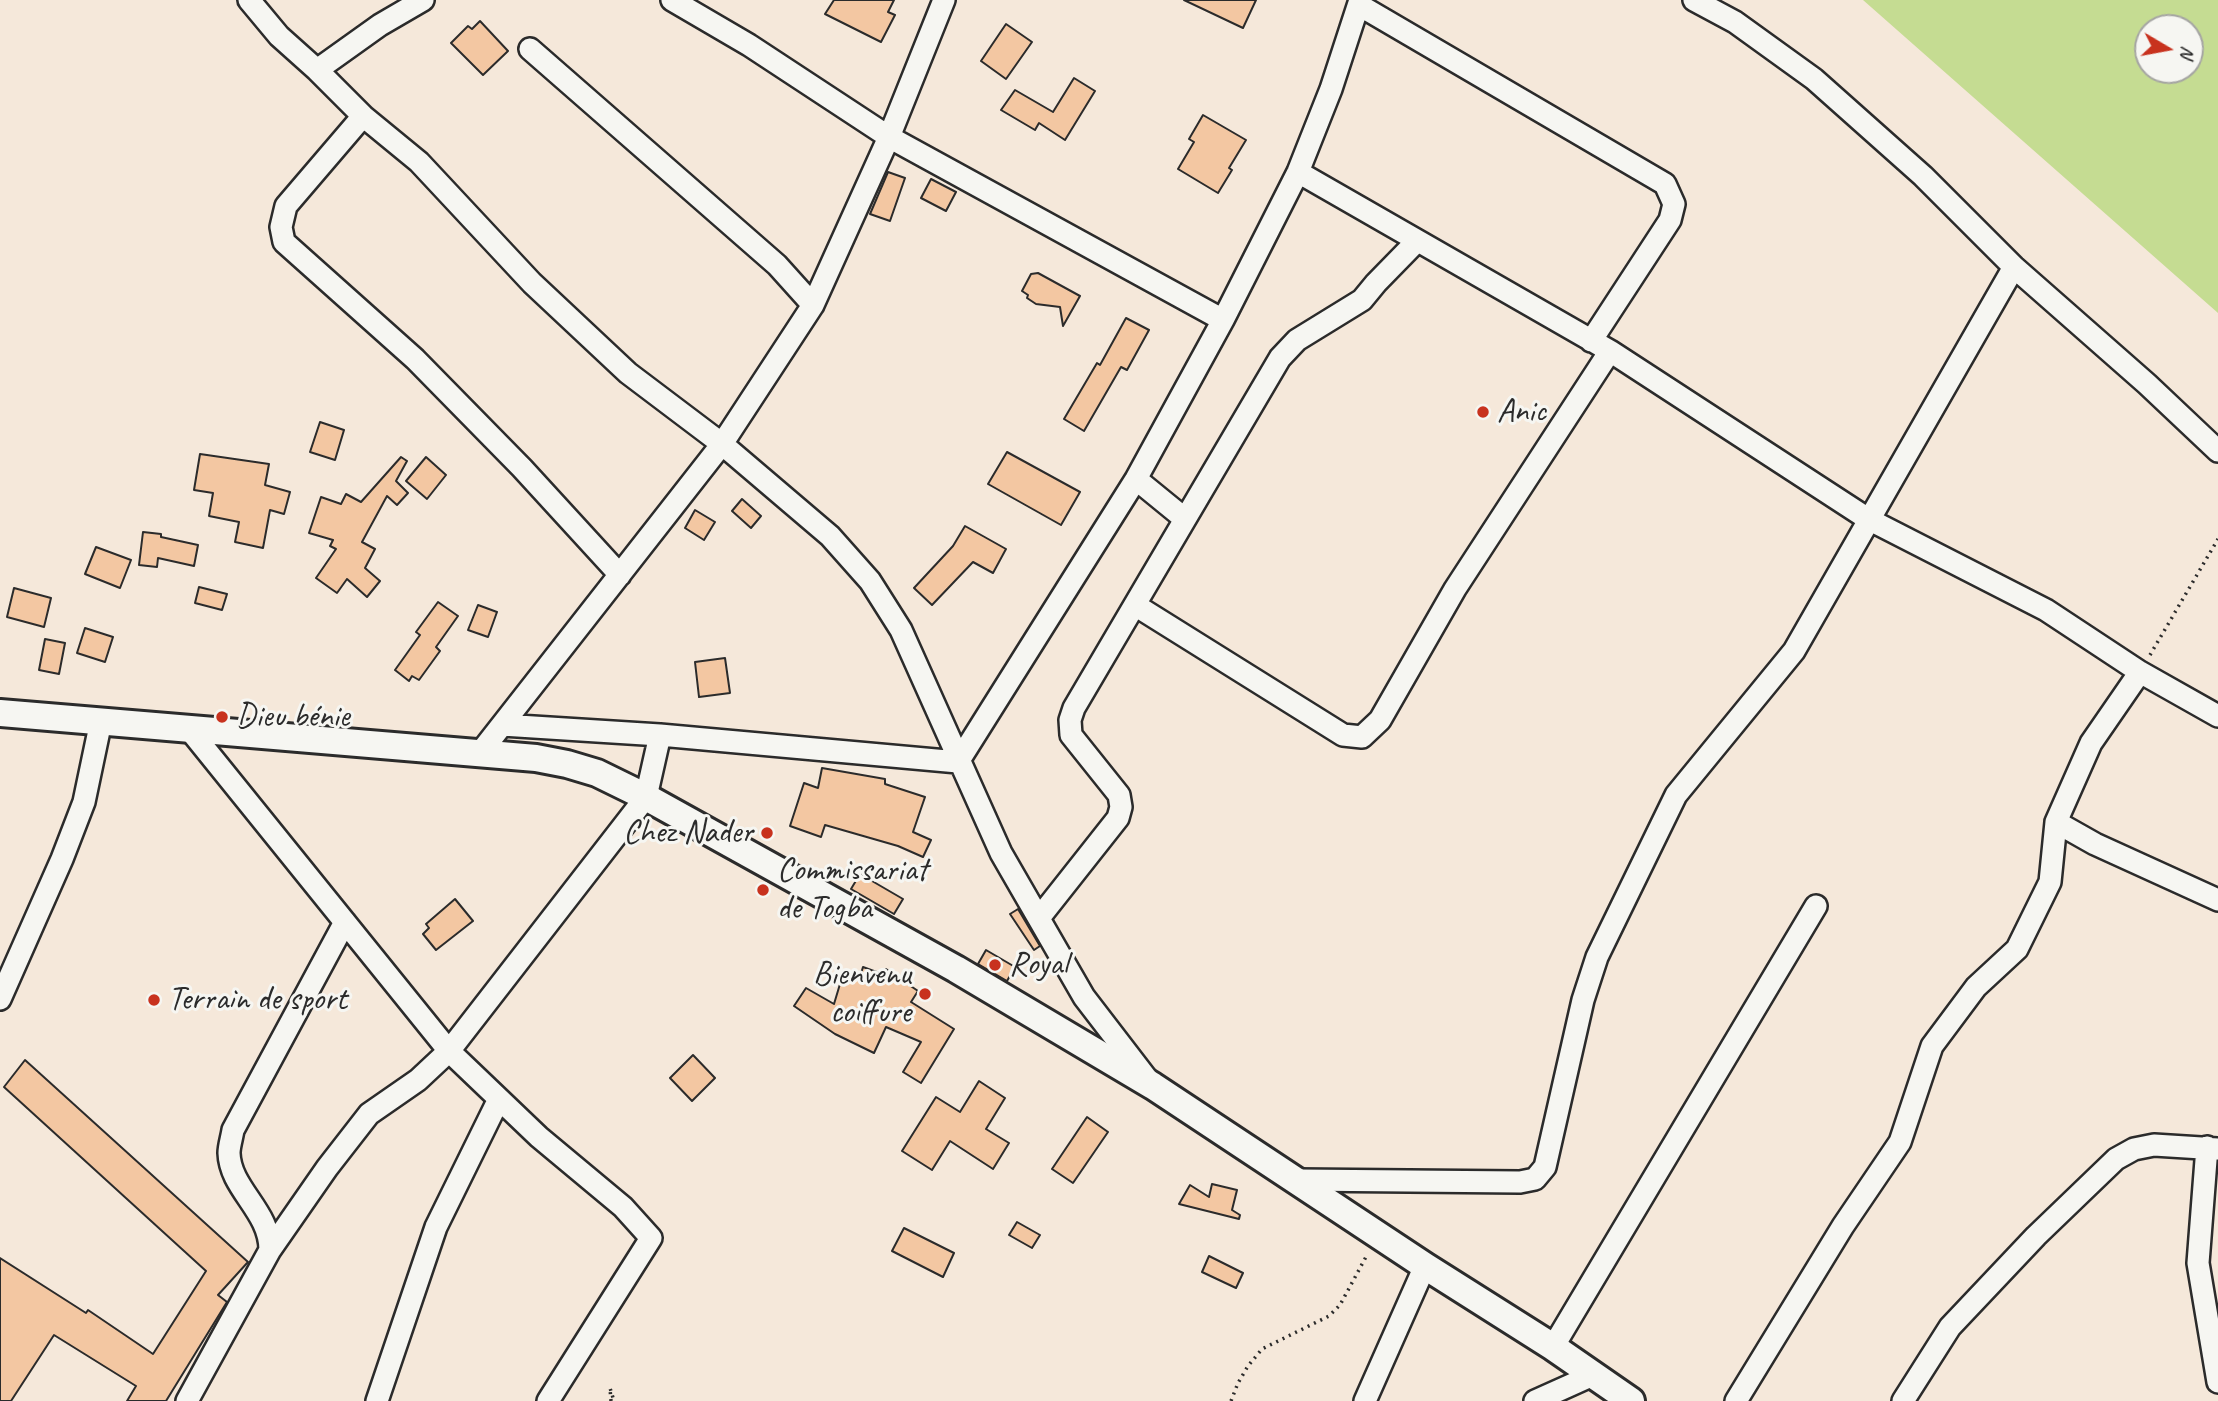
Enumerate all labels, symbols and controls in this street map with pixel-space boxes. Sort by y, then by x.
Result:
north arrow [2134,14,2204,84]
text: N [2175,44,2201,60]
place label: Anic [1497,392,1546,432]
marker: Anic [1475,404,1491,420]
place label: Dieu bénie [236,697,349,737]
marker: Dieu bénie [214,709,230,725]
place label: Chez Nader [623,813,753,853]
marker: Chez Nader [759,825,775,841]
place label: Commissariat de Togba [777,851,927,929]
marker: Commissariat de Togba [755,882,771,898]
place label: Royal [1009,945,1068,985]
place label: Bienvenu coiffure [813,955,911,1033]
marker: Royal [987,957,1003,973]
place label: Terrain de sport [168,980,347,1020]
marker: Bienvenu coiffure [917,986,933,1002]
marker: Terrain de sport [146,992,162,1008]

